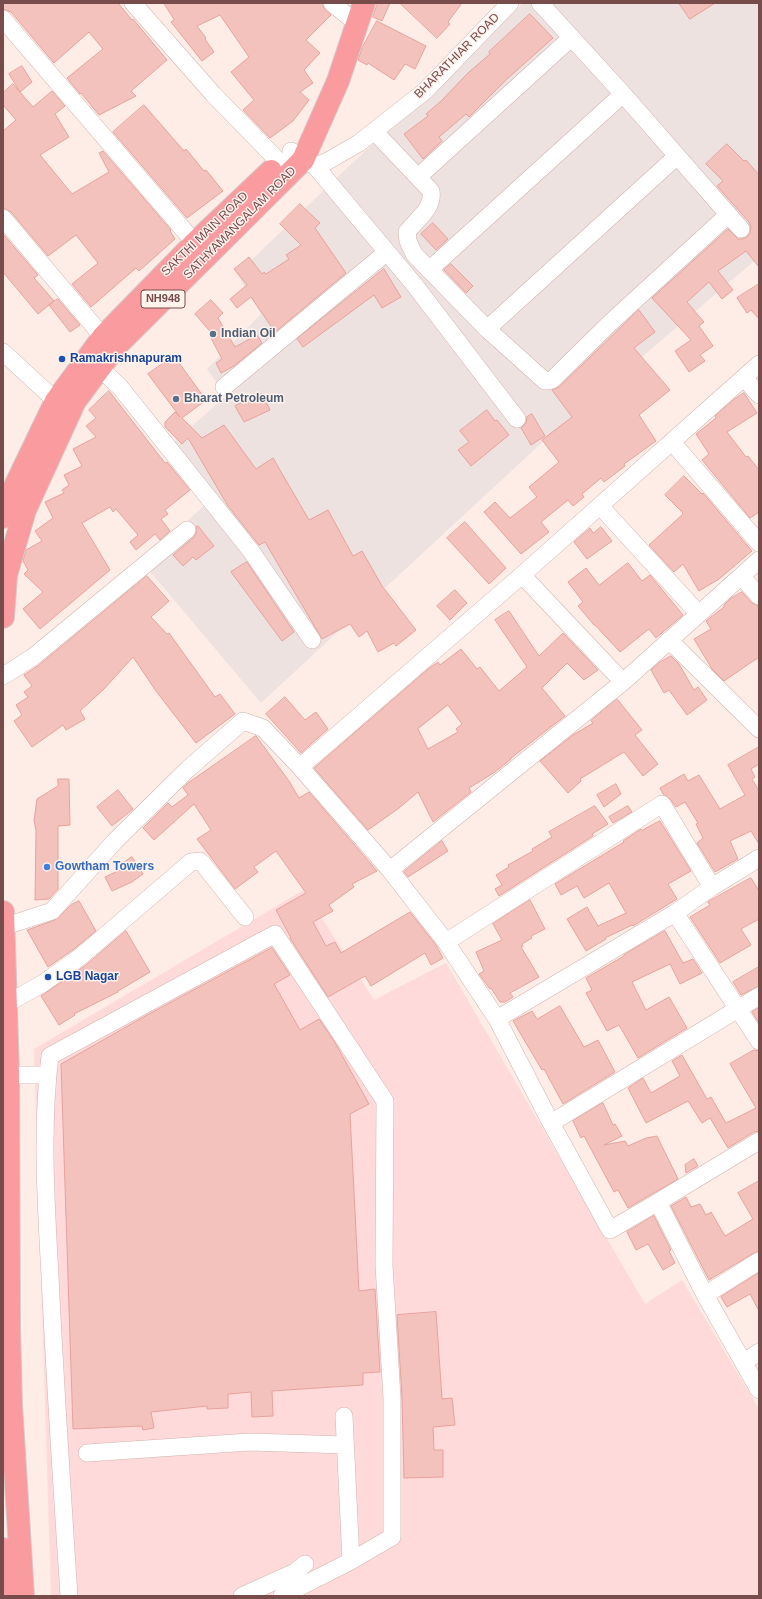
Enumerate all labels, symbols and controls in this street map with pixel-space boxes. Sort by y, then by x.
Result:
street label: BHARATHIAR ROAD [411,10,503,102]
street label: SATHYAMANGALAM ROAD [181,164,299,282]
street label: SAKTHI MAIN ROAD [159,189,251,279]
road number: NH948 [141,290,185,308]
place label: Indian Oil [221,327,276,341]
marker: Indian Oil [208,329,218,339]
place label: Ramakrishnapuram [70,352,182,366]
marker: Ramakrishnapuram [57,354,67,364]
place label: Bharat Petroleum [184,392,284,406]
marker: Bharat Petroleum [171,394,181,404]
place label: Gowtham Towers [55,860,154,874]
marker: Gowtham Towers [42,862,52,872]
place label: LGB Nagar [56,970,119,984]
marker: LGB Nagar [43,972,53,982]

